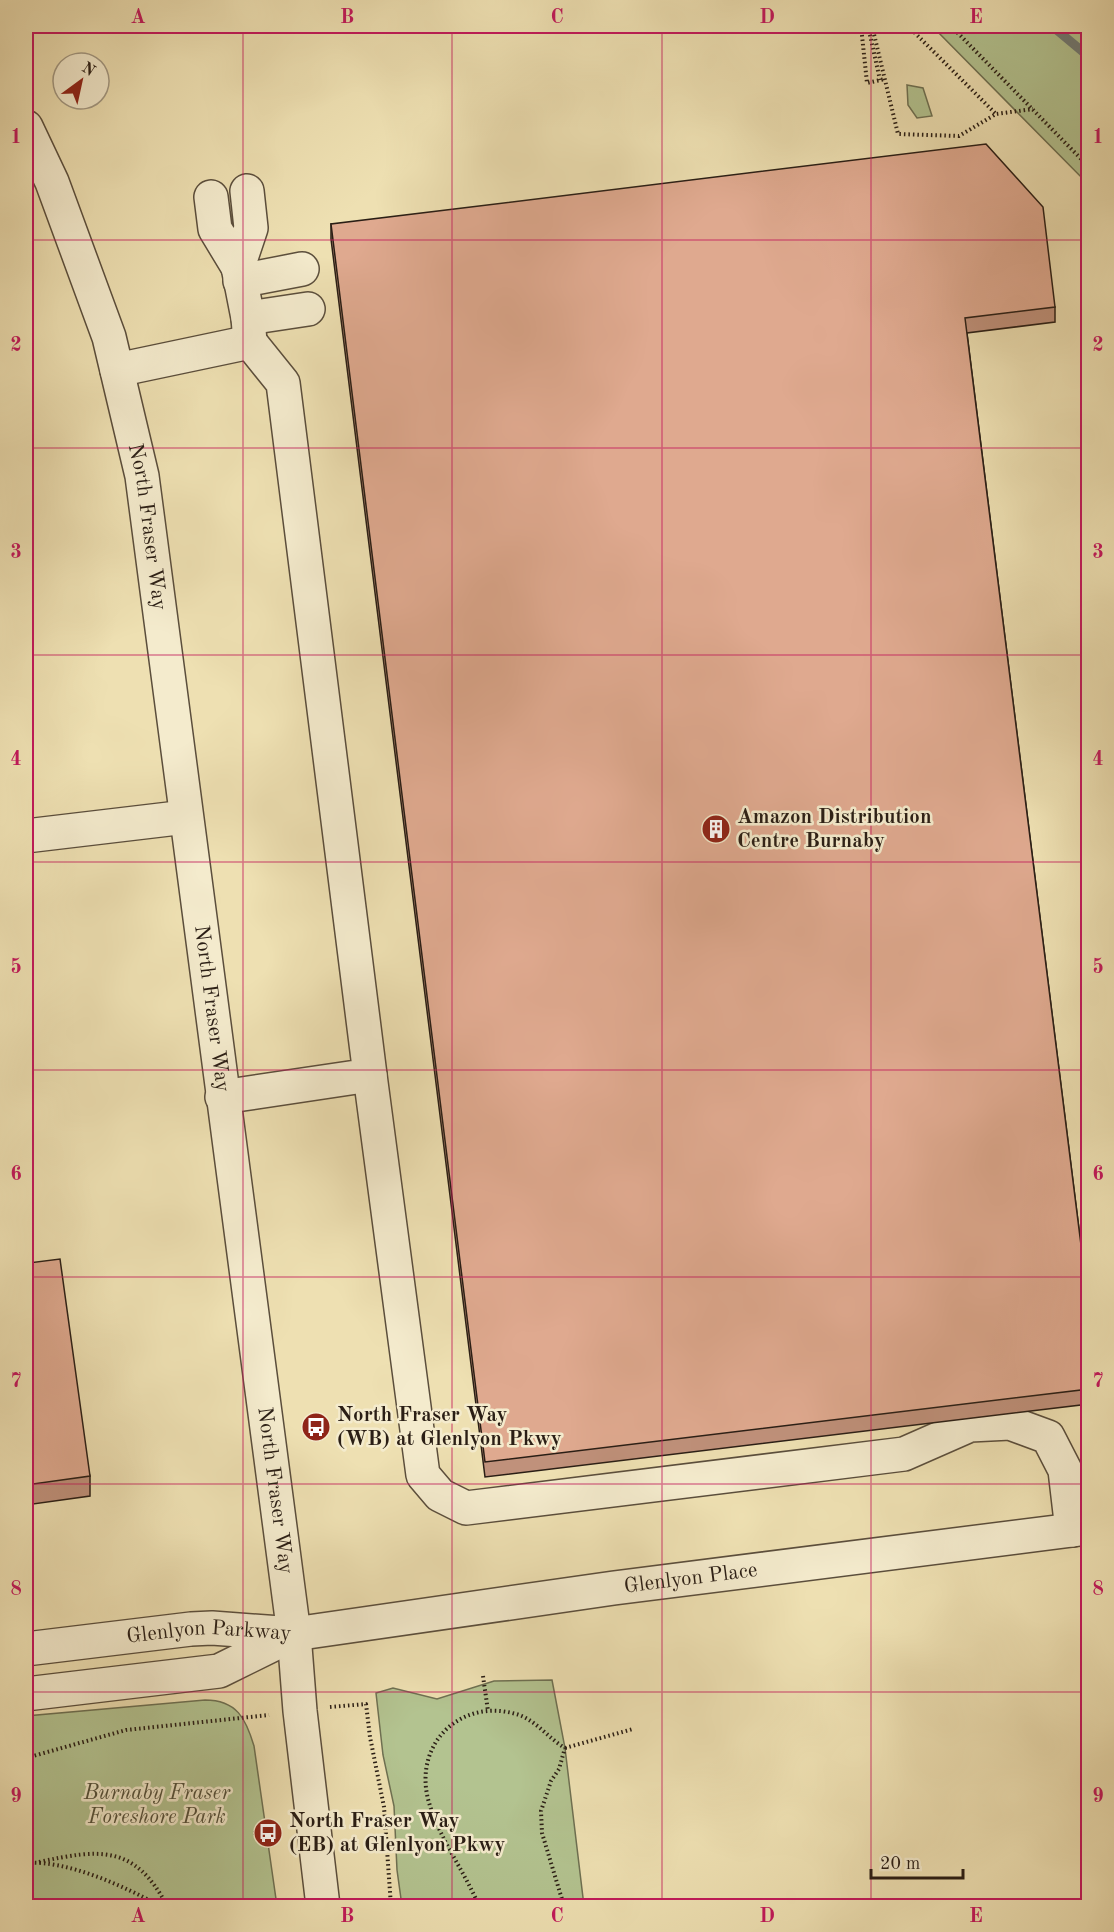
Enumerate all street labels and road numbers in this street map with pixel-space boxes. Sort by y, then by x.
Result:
street label: North Fraser Way [124,441,170,612]
street label: North Fraser Way [191,924,233,1093]
street label: North Fraser Way [254,1406,297,1575]
street label: Glenlyon Place [623,1559,759,1597]
street label: Glenlyon Parkway [125,1617,292,1647]

